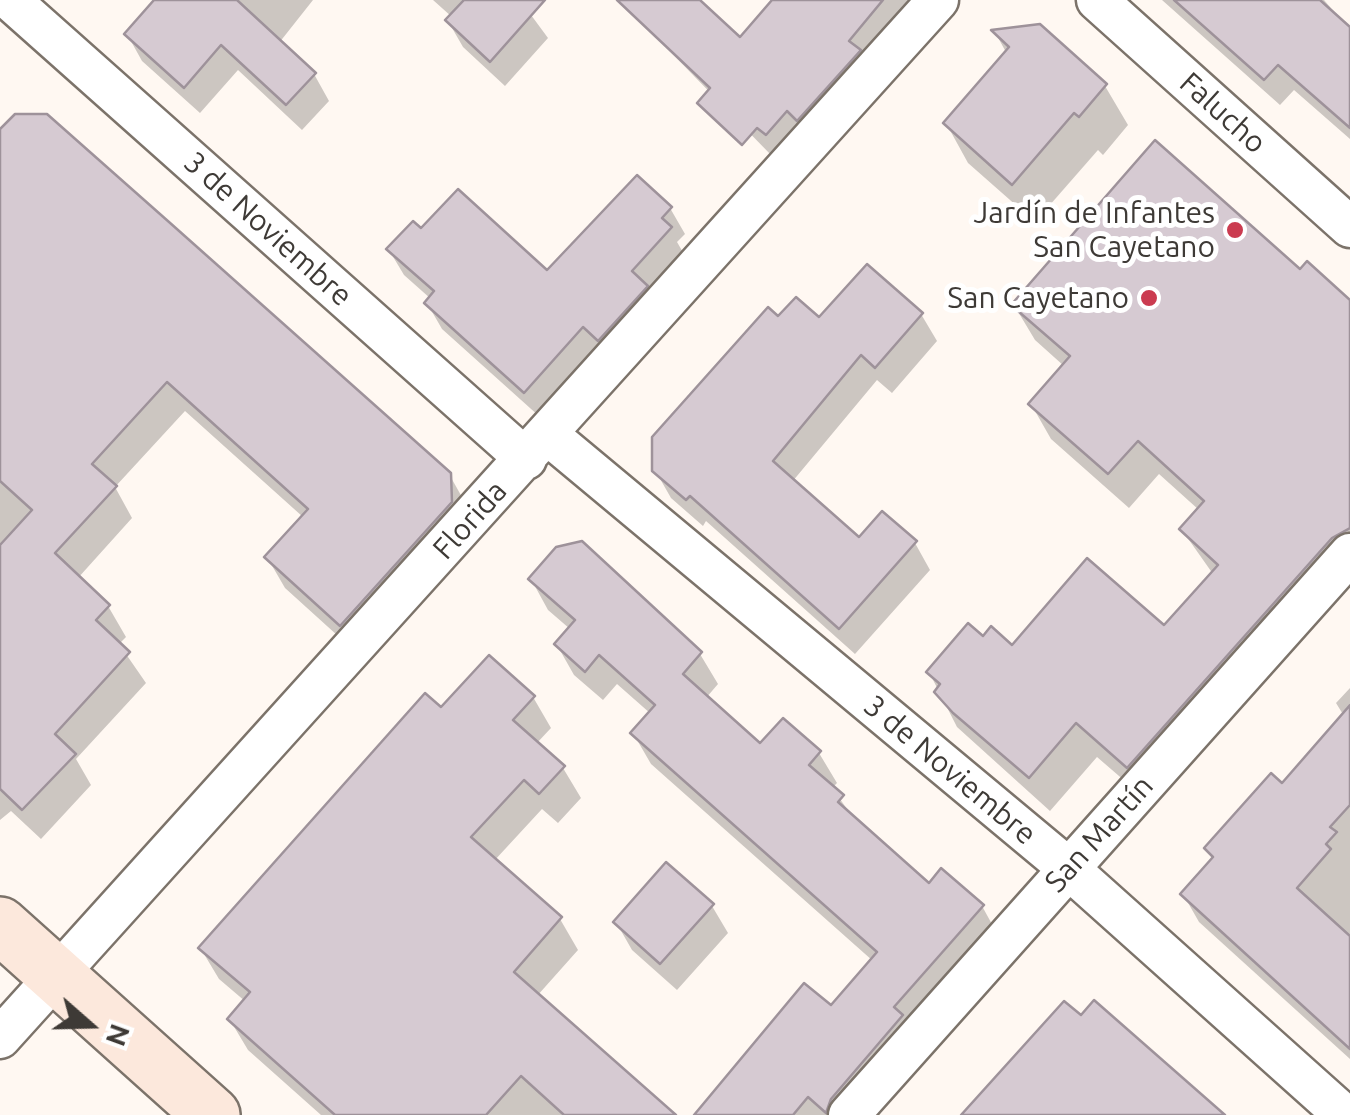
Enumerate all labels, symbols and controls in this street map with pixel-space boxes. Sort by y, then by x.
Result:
street label: Falucho [1172,65,1274,161]
street label: 3 de Noviembre [177,144,359,314]
place label: Jardín de Infantes San Cayetano [974,195,1215,266]
marker: Jardín de Infantes San Cayetano [1224,219,1246,241]
place label: San Cayetano [947,280,1129,316]
marker: San Cayetano [1138,287,1160,309]
street label: Florida [426,473,514,567]
street label: 3 de Noviembre [857,688,1043,852]
street label: San Martín [1037,768,1161,900]
north arrow [40,975,140,1075]
text: N [101,1020,137,1051]

